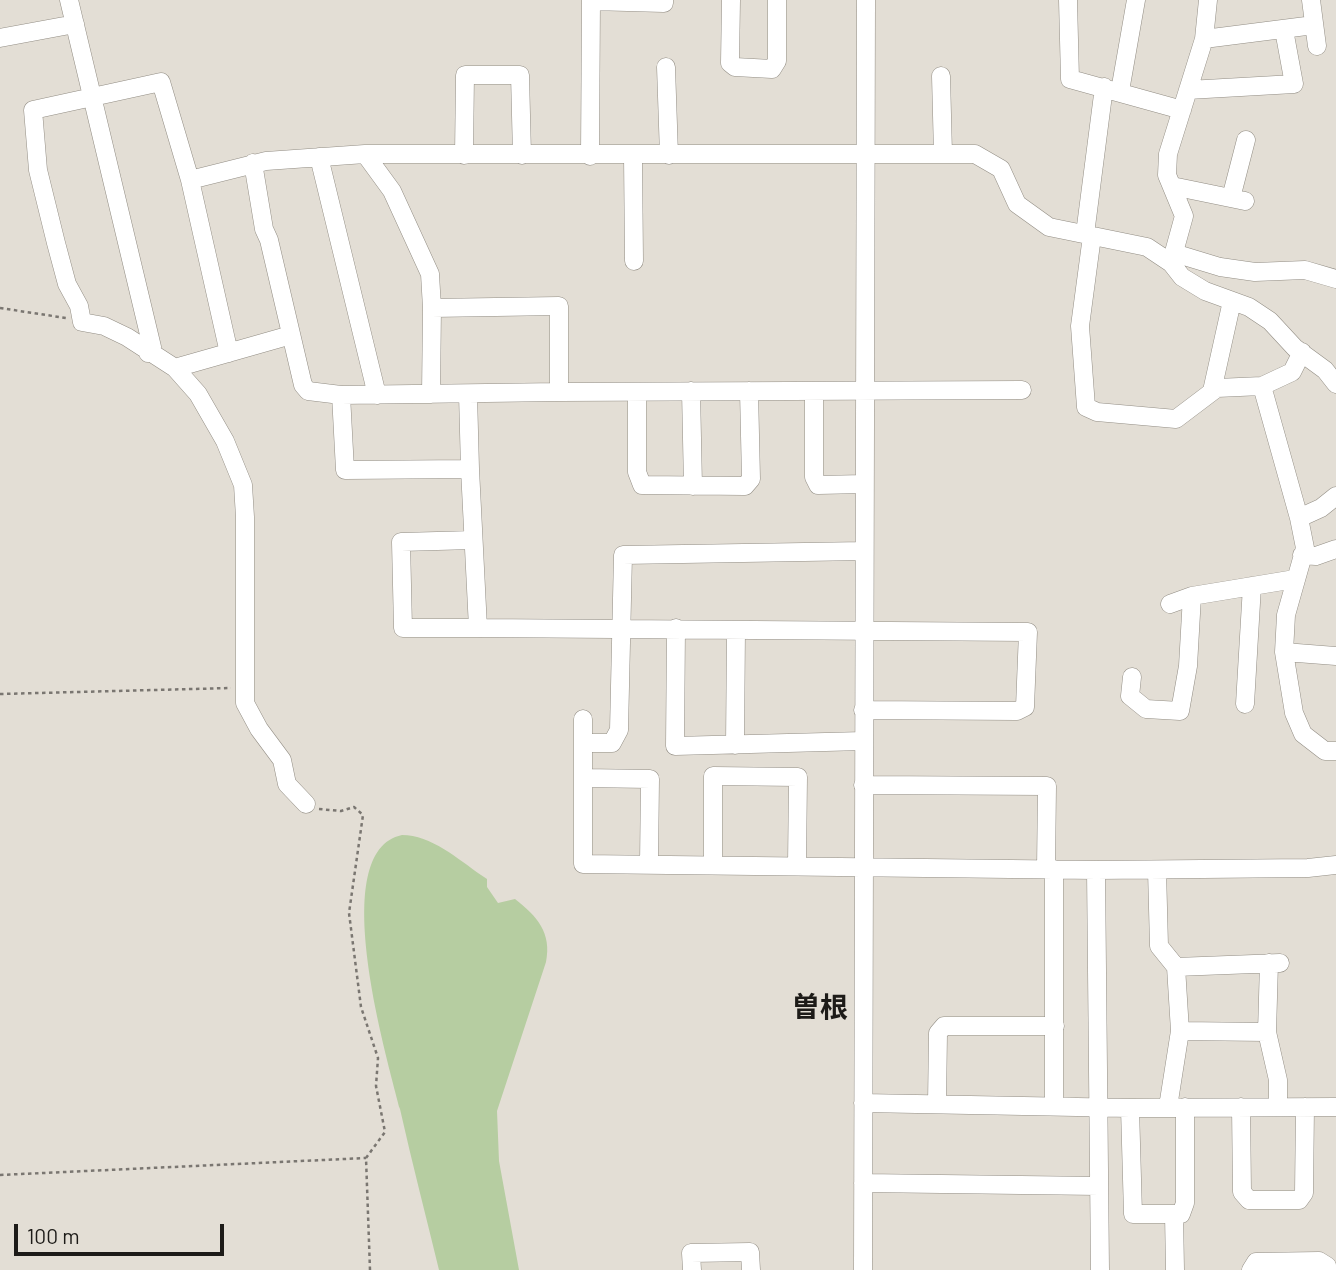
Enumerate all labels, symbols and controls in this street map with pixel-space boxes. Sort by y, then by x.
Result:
district label: 曽根 [792,991,848,1025]
scale bar [18,1210,228,1254]
text: 100 m [27,1223,80,1248]

